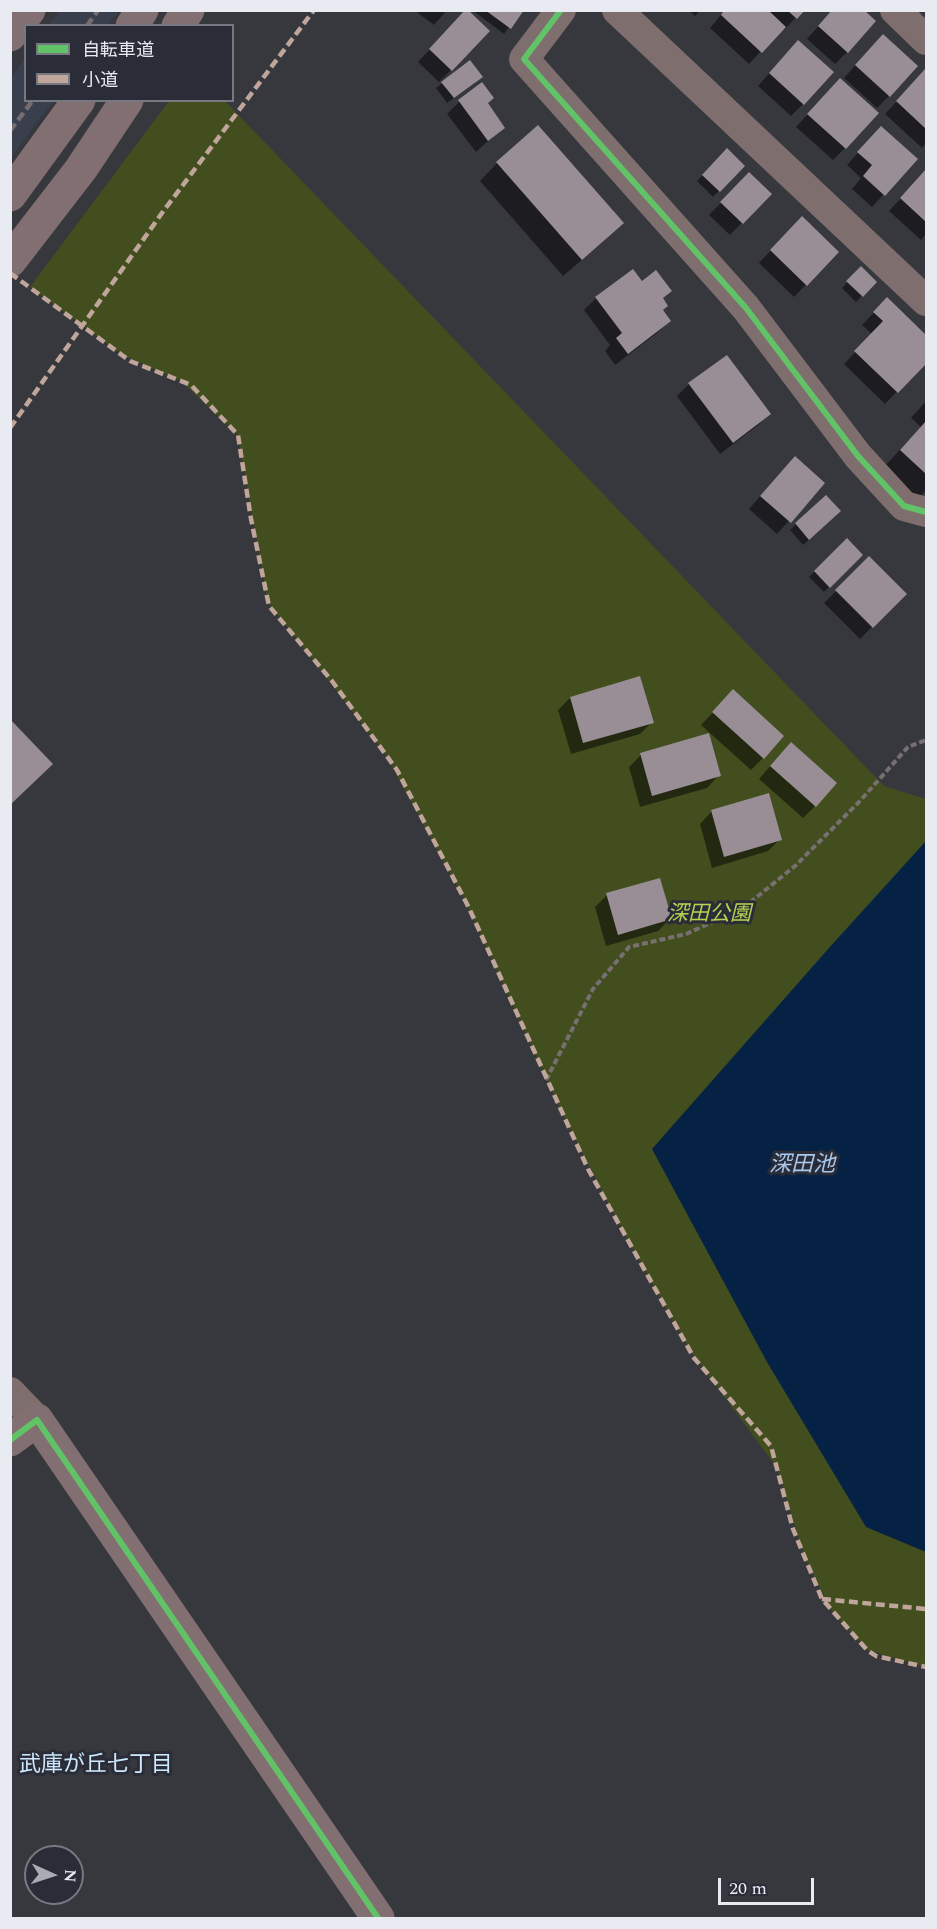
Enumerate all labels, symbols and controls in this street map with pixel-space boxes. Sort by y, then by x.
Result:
legend [24,24,234,102]
text: 自転車道 [82,37,154,64]
text: 小道 [82,67,118,94]
park label: 深田公園 [667,903,751,929]
water label: 深田池 [769,1154,835,1180]
district label: 武庫が丘七丁目 [19,1754,173,1780]
north arrow [24,1845,84,1905]
scale bar [721,1866,817,1904]
text: N [58,1869,82,1883]
text: 20 m [729,1875,767,1902]

